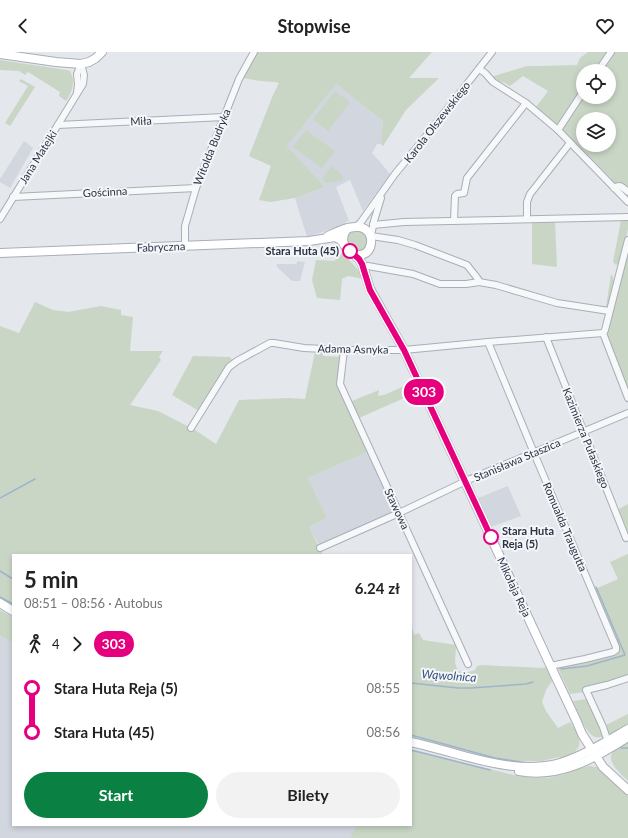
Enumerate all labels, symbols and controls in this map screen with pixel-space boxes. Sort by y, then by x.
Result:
icon: back [12,15,34,37]
text: Stopwise [277,15,351,37]
icon: heart [594,15,616,37]
map controls [576,64,616,152]
button: locate [576,64,616,104]
street label: Karola Olszewskiego [401,78,472,165]
street label: Witolda Budryka [190,107,233,187]
button: layers [576,112,616,152]
street label: Miła [130,113,152,128]
street label: Jana Matejki [16,127,59,186]
street label: Gościnna [82,184,128,199]
street label: Fabryczna [137,239,185,254]
marker: Stara Huta (45) [342,243,358,259]
place label: Stara Huta (45) [266,244,339,257]
street label: Adama Asnyka [317,341,389,356]
line badge: 303 [401,379,447,405]
text: 303 [412,383,436,400]
street label: Kazimierza Pułaskiego [560,386,613,490]
street label: Stanisława Staszica [472,435,562,484]
street label: Romualda Traugutta [541,480,590,573]
street label: Stawowa [382,486,413,531]
place label: Stara Huta Reja (5) [502,524,554,550]
marker: Stara Huta Reja (5) [483,529,499,545]
street label: Mikołaja Reja [495,555,534,619]
text: 5 min [24,566,79,593]
text: 6.24 zł [355,579,400,597]
text: 08:51 – 08:56 · Autobus [24,595,163,611]
icon: walk [24,633,46,655]
icon: forward [66,633,88,655]
text: 303 [102,635,126,652]
text: 4 [52,636,60,652]
water label: Wąwolnica [421,666,477,685]
text: Stara Huta Reja (5) [54,679,178,697]
text: 08:55 [367,680,400,696]
text: Stara Huta (45) [54,723,154,741]
text: 08:56 [367,724,400,740]
button: Start [24,772,208,818]
button: Bilety [216,772,400,818]

